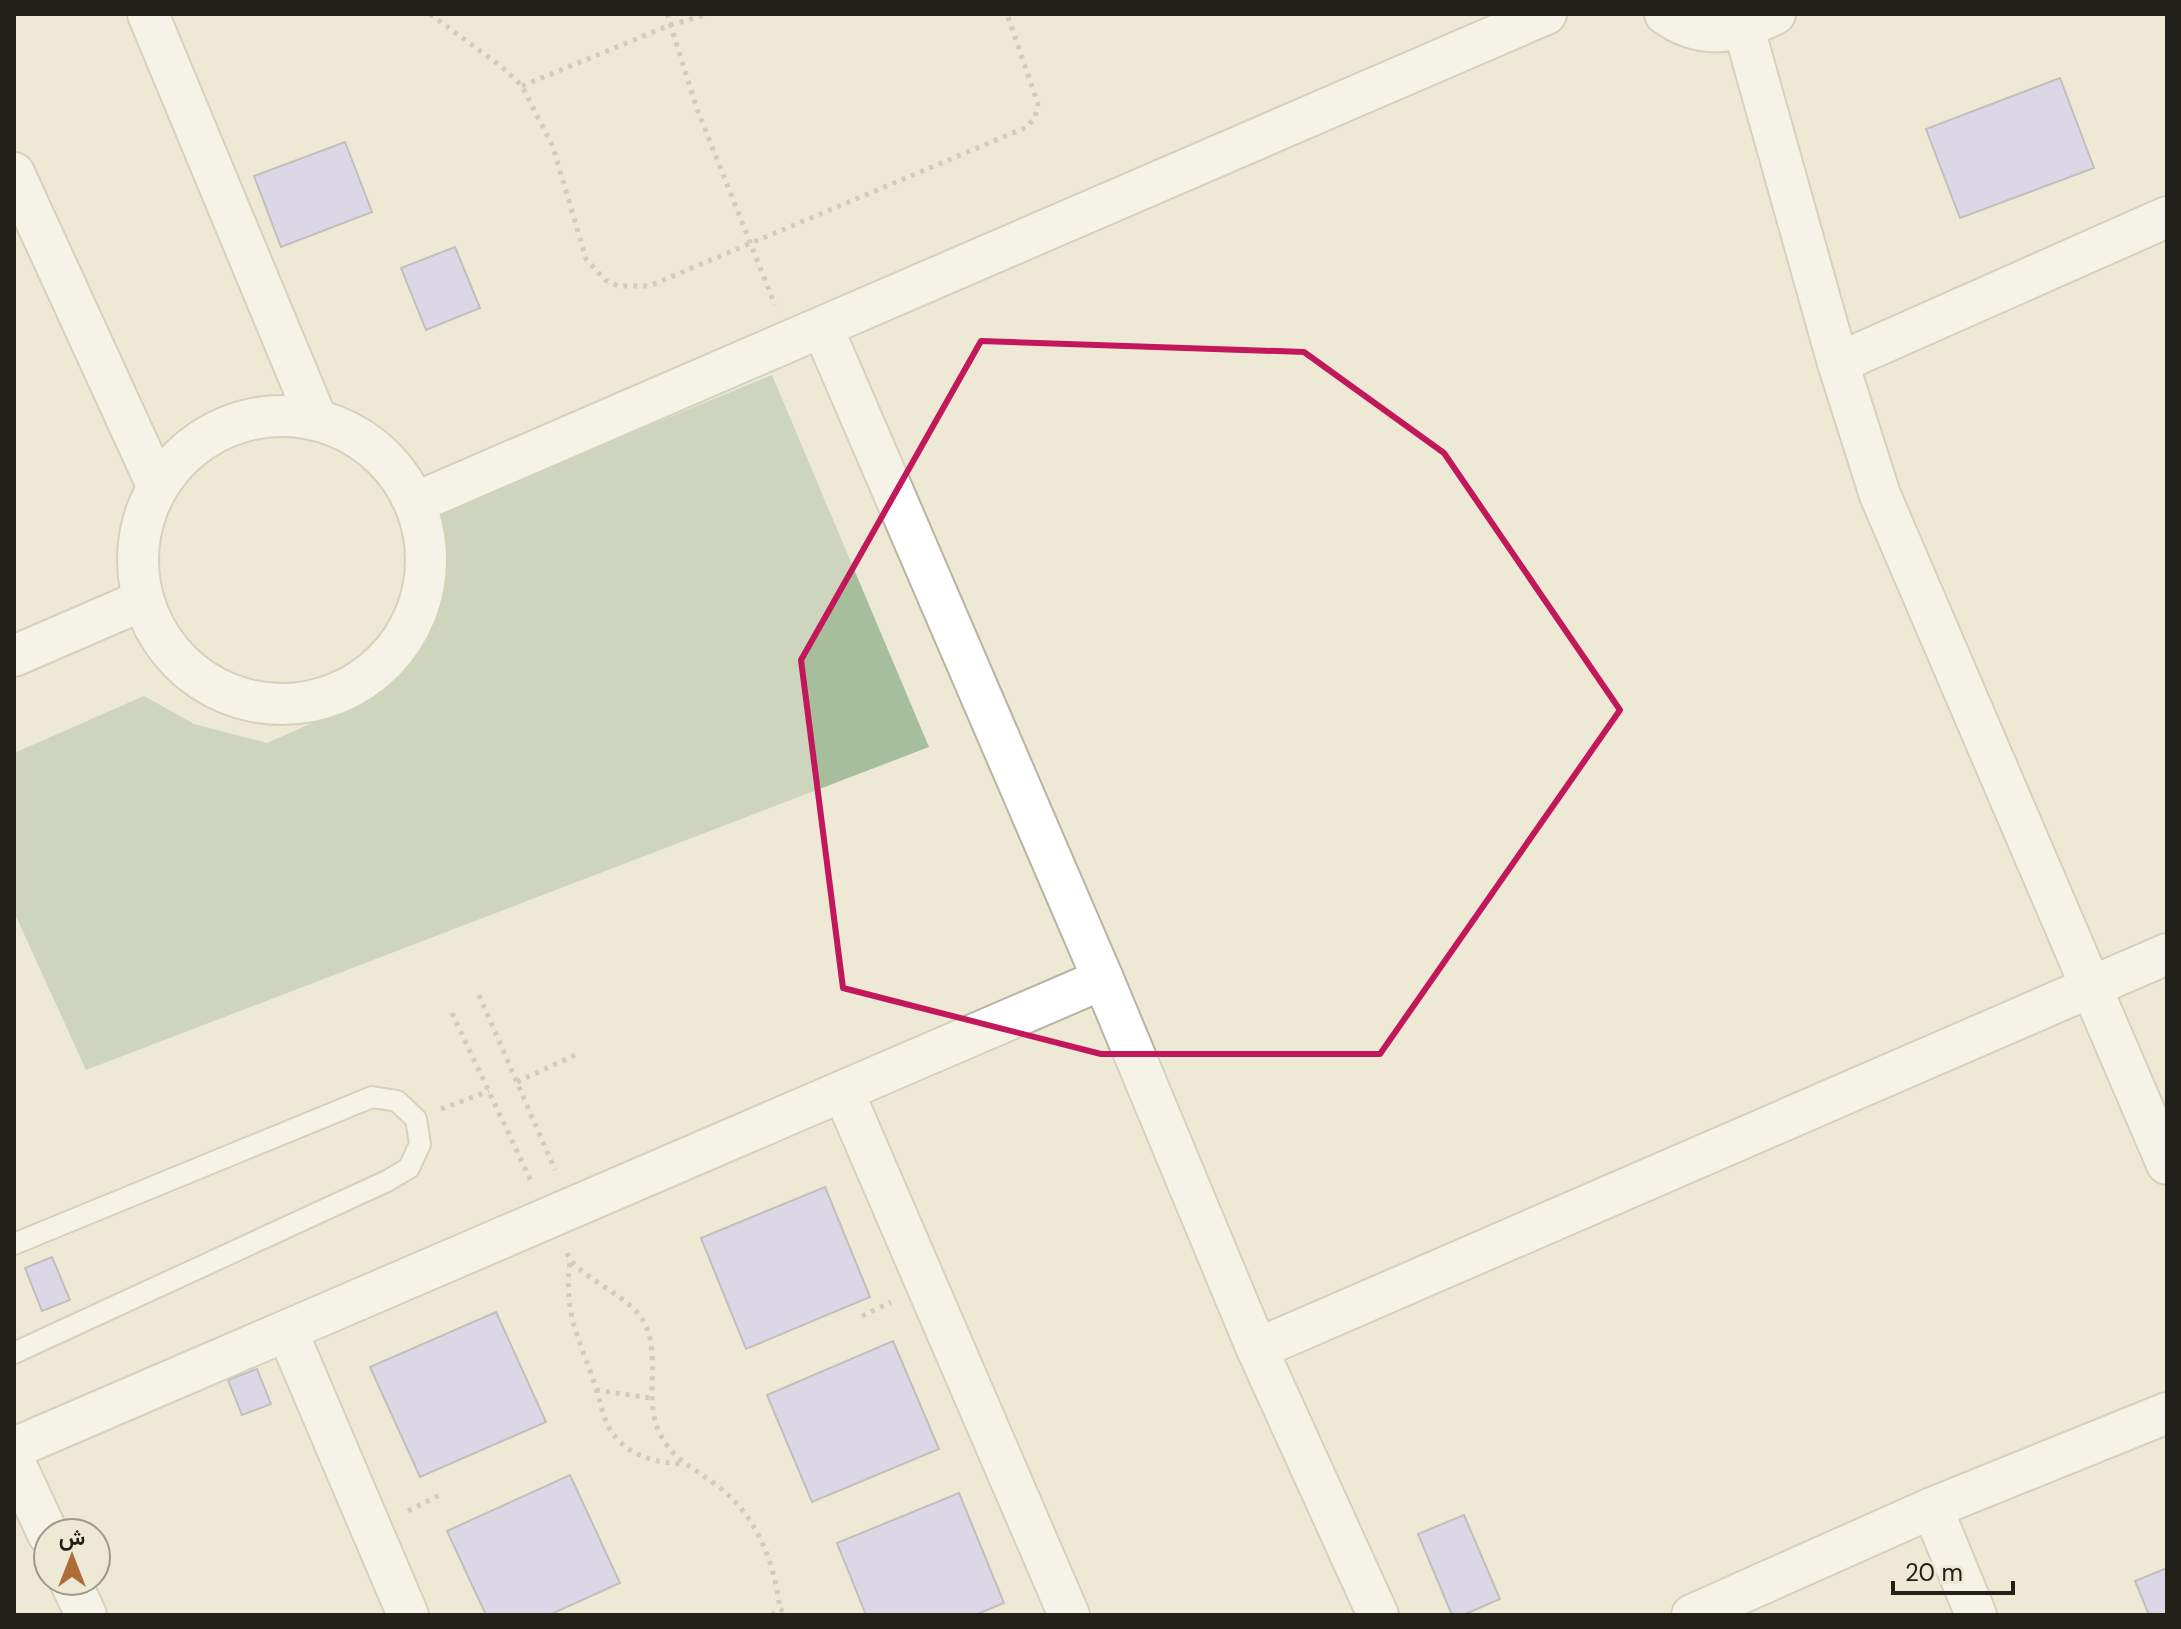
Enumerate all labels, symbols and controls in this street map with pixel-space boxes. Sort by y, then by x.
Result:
north arrow [32,1517,112,1597]
text: ش [59,1523,85,1552]
scale bar [1893,1545,2013,1595]
text: 20 m [1905,1557,1963,1588]

